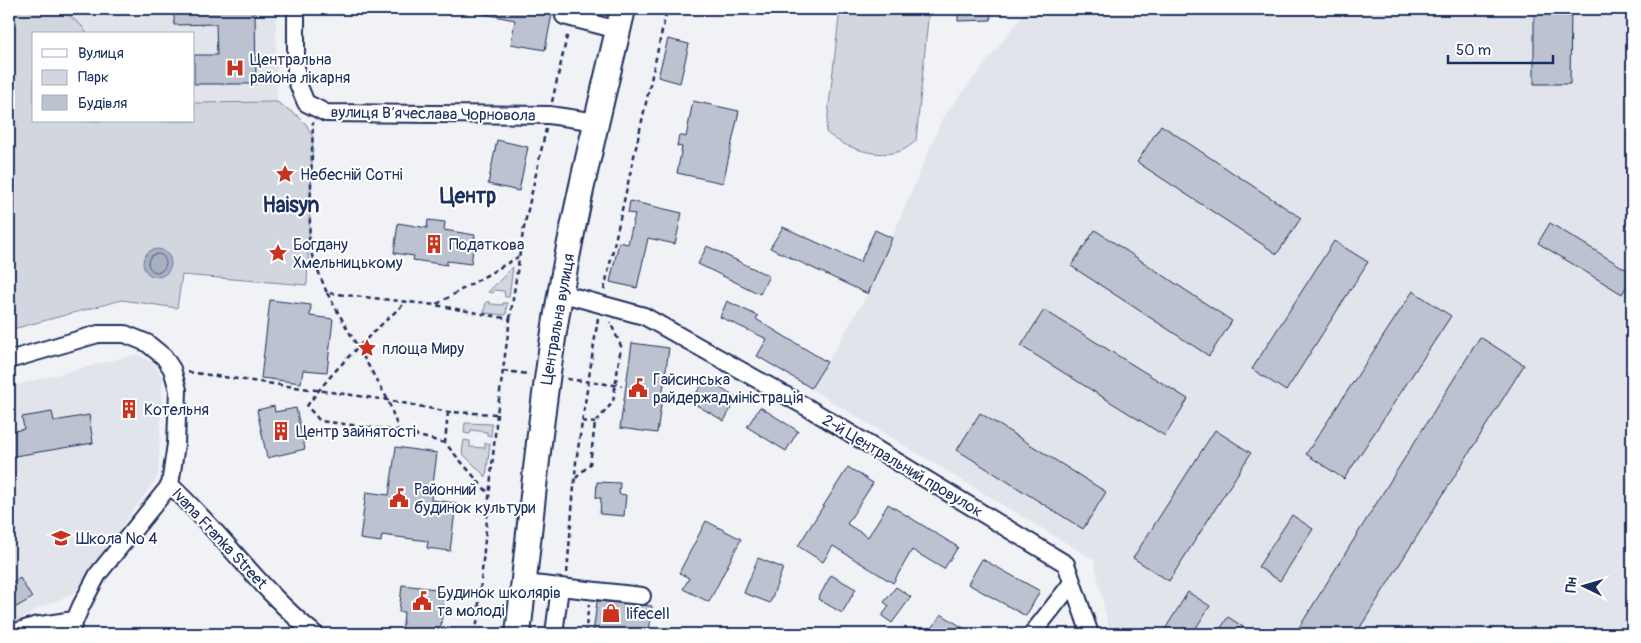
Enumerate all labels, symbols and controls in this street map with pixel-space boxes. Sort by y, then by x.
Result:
legend [32,32,195,122]
scale bar [1448,32,1554,64]
text: 50 m [1456,41,1491,60]
text: Вулиця [78,44,124,63]
place label: Центральна района лікарня [250,50,350,88]
hospital icon: Центральна района лікарня [224,57,246,79]
text: Парк [78,68,109,87]
text: Будівля [78,94,127,113]
street label: вулиця Вʼячеслава Чорновола [330,102,536,126]
place icon: Небесній Сотні [274,163,296,185]
place label: Небесній Сотні [300,165,403,185]
district label: Центр [440,183,496,210]
district label: Haisyn [262,192,320,219]
building icon: Податкова [423,233,445,255]
place label: Богдану Хмельницькому [293,235,403,273]
place label: Податкова [449,235,524,255]
place icon: Богдану Хмельницькому [267,242,289,264]
street label: Центральна вулиця [537,252,579,386]
place icon: площа Миру [356,337,378,359]
place label: площа Миру [382,339,464,359]
place label: Гайсинська райдержадміністрація [653,370,803,408]
public building icon: Гайсинська райдержадміністрація [627,377,649,399]
building icon: Котельня [118,398,140,420]
place label: Котельня [144,400,209,420]
street label: 2-й Центральний провулок [819,410,986,522]
building icon: Центр зайнятості [270,420,292,442]
place label: Центр зайнятості [296,422,416,442]
place label: Районний будинок культури [414,480,535,518]
street label: Ivana Franka Street [167,484,272,594]
public building icon: Районний будинок культури [388,487,410,509]
school or university icon: Школа № 4 [50,527,72,549]
place label: Школа № 4 [76,529,157,549]
north arrow [1558,560,1608,610]
text: Пн [1562,576,1581,593]
place label: Будинок школярів та молоді [437,583,561,621]
public building icon: Будинок школярів та молоді [411,590,433,612]
shop icon: lifecell [600,602,622,624]
place label: lifecell [626,604,670,624]

